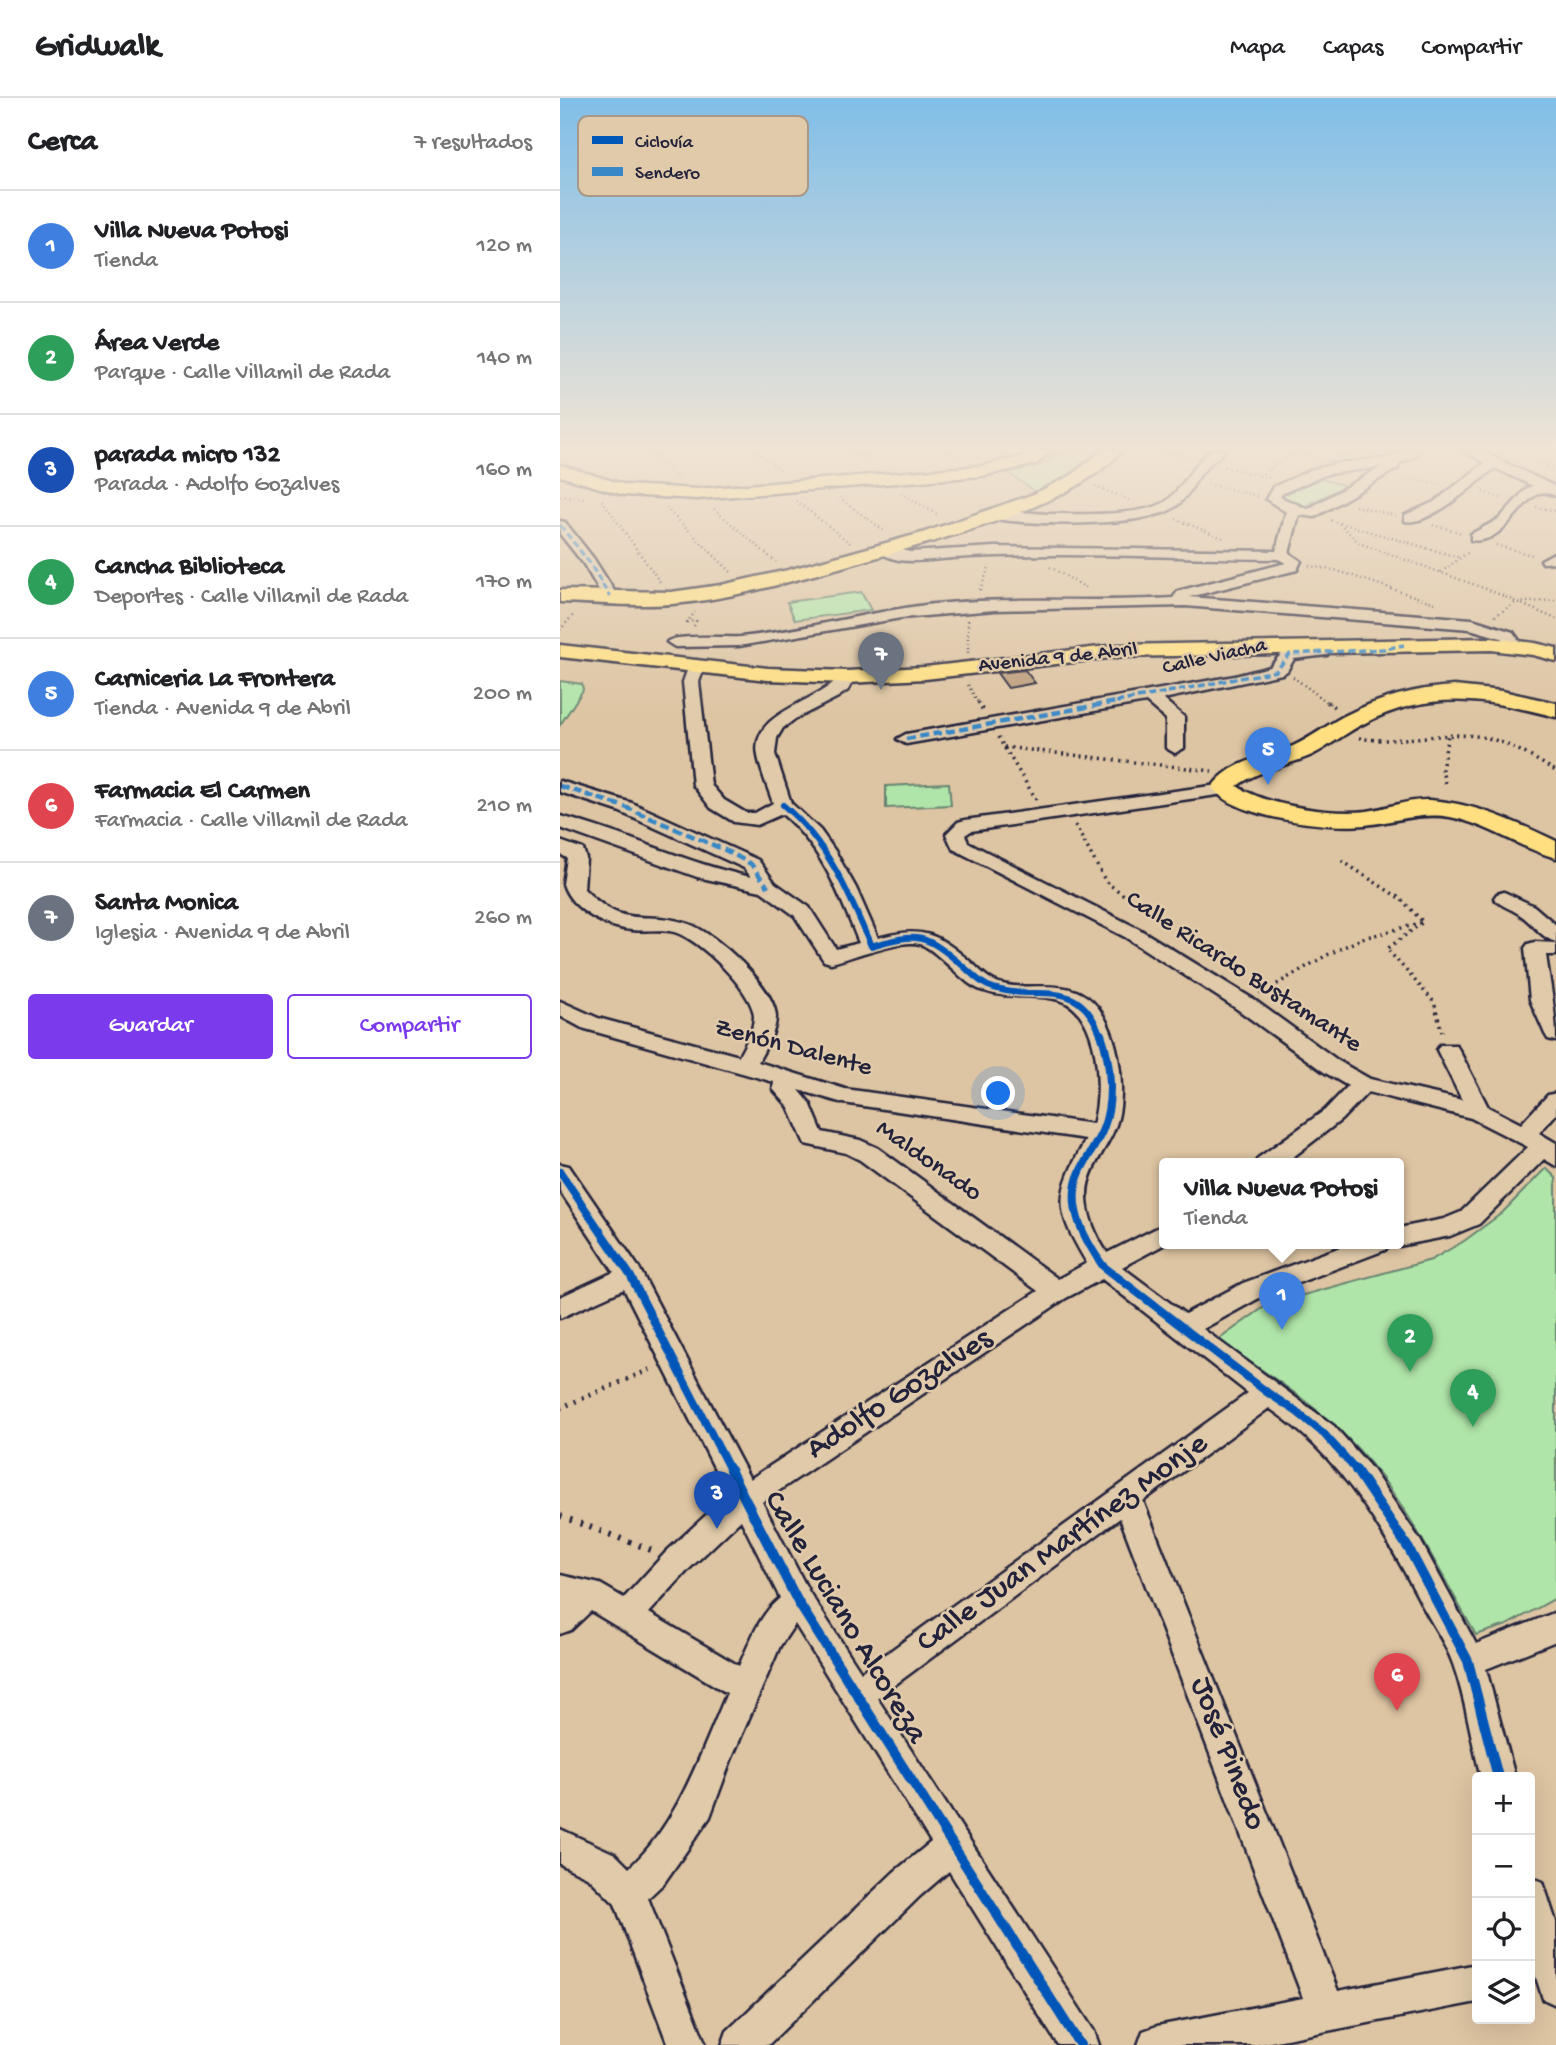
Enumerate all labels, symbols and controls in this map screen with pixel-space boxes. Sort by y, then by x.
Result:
text: Gridwalk [35,29,160,67]
text: Mapa [1230,34,1285,63]
text: Capas [1323,34,1383,63]
text: Compartir [1421,34,1521,63]
legend [578,116,808,196]
text: Cerca [28,126,97,161]
text: 7 resultados [414,130,532,157]
text: Ciclovía [635,132,694,155]
text: Sendero [635,163,700,186]
text: Villa Nueva Potosi [95,217,289,248]
text: 1 [46,233,56,260]
text: 120 m [477,233,532,260]
text: Tienda [95,248,158,275]
text: Área Verde [95,329,219,360]
text: 2 [45,345,57,372]
text: 140 m [477,345,532,372]
text: Parque · Calle Villamil de Rada [95,360,390,387]
text: parada micro 132 [95,441,280,472]
text: 3 [45,457,57,484]
text: 160 m [476,457,532,484]
text: Parada · Adolfo Gozalves [95,472,339,499]
text: Cancha Biblioteca [95,553,284,584]
text: 4 [46,569,56,596]
text: 170 m [476,569,532,596]
text: Deportes · Calle Villamil de Rada [95,584,408,611]
pin: 7 [858,632,904,690]
street label: Calle Viacha [1161,634,1271,682]
street label: Avenida 9 de Abril [977,638,1139,680]
text: Carniceria La Frontera [95,665,335,696]
text: 5 [45,681,57,708]
text: 200 m [473,681,532,708]
text: Tienda · Avenida 9 de Abril [95,696,351,723]
pin: 5 [1245,727,1291,785]
text: Farmacia El Carmen [95,777,310,808]
text: 6 [45,793,57,820]
text: 210 m [477,793,532,820]
text: Farmacia · Calle Villamil de Rada [95,808,408,835]
street label: Calle Ricardo Bustamante [1119,885,1367,1061]
text: Santa Monica [95,889,238,920]
text: 7 [45,905,57,932]
text: 260 m [474,905,532,932]
text: Iglesia · Avenida 9 de Abril [95,920,350,947]
button: Guardar [28,994,273,1059]
button: Compartir [287,994,532,1059]
street label: Zenón Dalente [711,1013,876,1085]
your location [981,1076,1015,1110]
street label: Maldonado [869,1114,987,1210]
popup [1159,1158,1404,1249]
text: Villa Nueva Potosi [1185,1175,1378,1206]
text: Tienda [1185,1206,1247,1233]
pin: 1 [1259,1272,1305,1330]
pin: 2 [1387,1314,1433,1372]
street label: Adolfo Gozalves [800,1320,1001,1469]
pin: 4 [1450,1369,1496,1427]
street label: Calle Juan Martínez Monje [910,1425,1216,1662]
pin: 3 [694,1471,740,1529]
street label: Calle Luciano Alcoreza [754,1485,935,1752]
pin: 6 [1374,1653,1420,1711]
street label: José Pinedo [1180,1672,1274,1836]
map controls [1472,1772,1535,2024]
button: + [1472,1772,1535,1835]
button: − [1472,1835,1535,1898]
button: locate [1472,1898,1535,1961]
button: layers [1472,1961,1535,2024]

